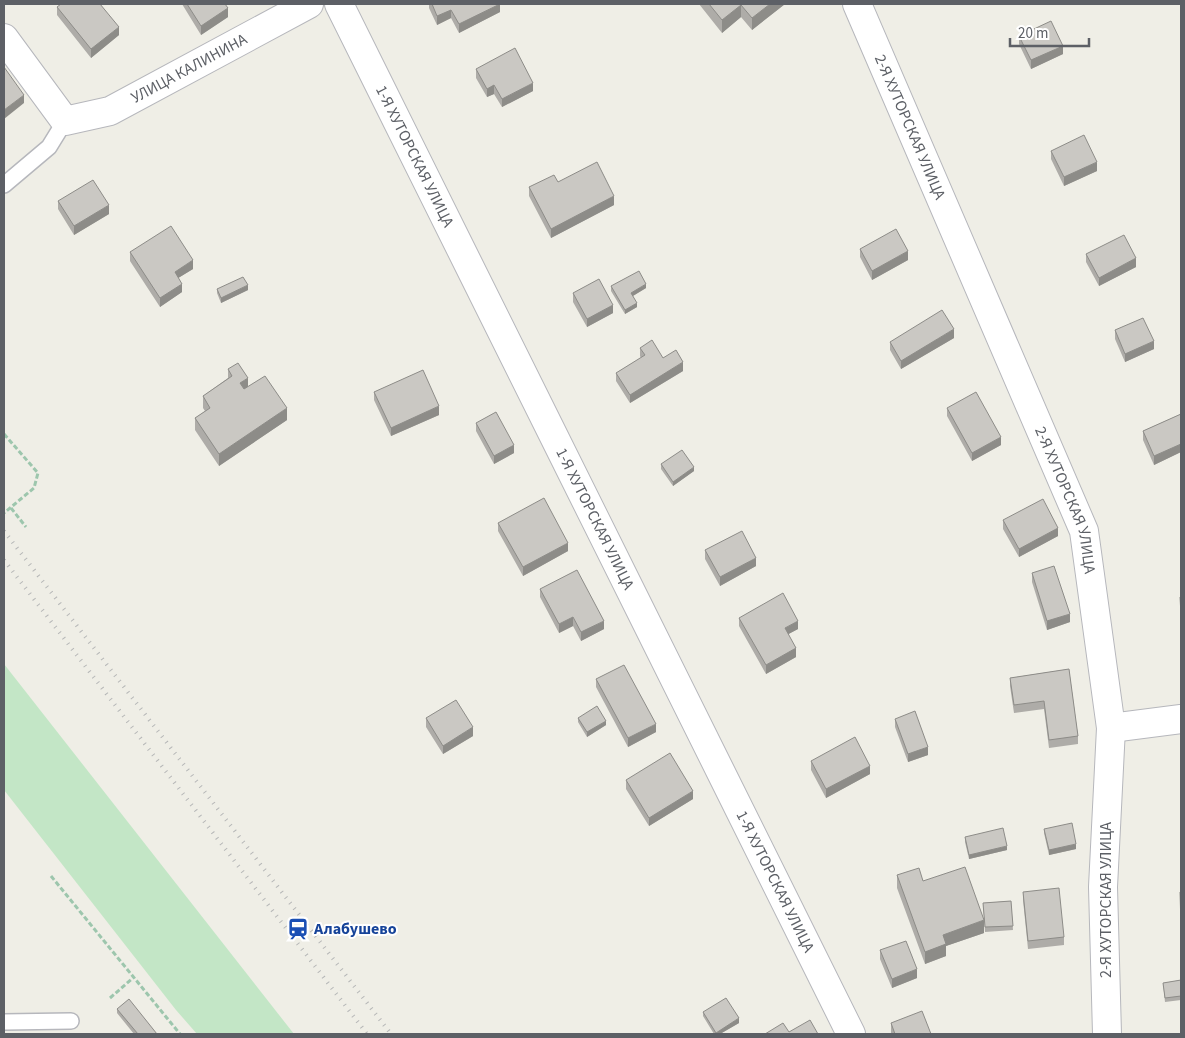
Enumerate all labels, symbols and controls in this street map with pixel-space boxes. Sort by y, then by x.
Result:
scale bar [1010,15,1089,47]
text: 20 m [1018,23,1048,44]
street label: УЛИЦА КАЛИНИНА [127,28,251,109]
street label: 2-Я ХУТОРСКАЯ УЛИЦА [869,51,951,203]
street label: 1-Я ХУТОРСКАЯ УЛИЦА [370,82,459,231]
street label: 2-Я ХУТОРСКАЯ УЛИЦА [1029,423,1101,576]
street label: 1-Я ХУТОРСКАЯ УЛИЦА [550,444,640,594]
street label: 1-Я ХУТОРСКАЯ УЛИЦА [731,807,820,957]
street label: 2-Я ХУТОРСКАЯ УЛИЦА [1095,822,1117,978]
station icon: Алабушево [285,916,311,942]
place label: Алабушево [313,918,397,940]

